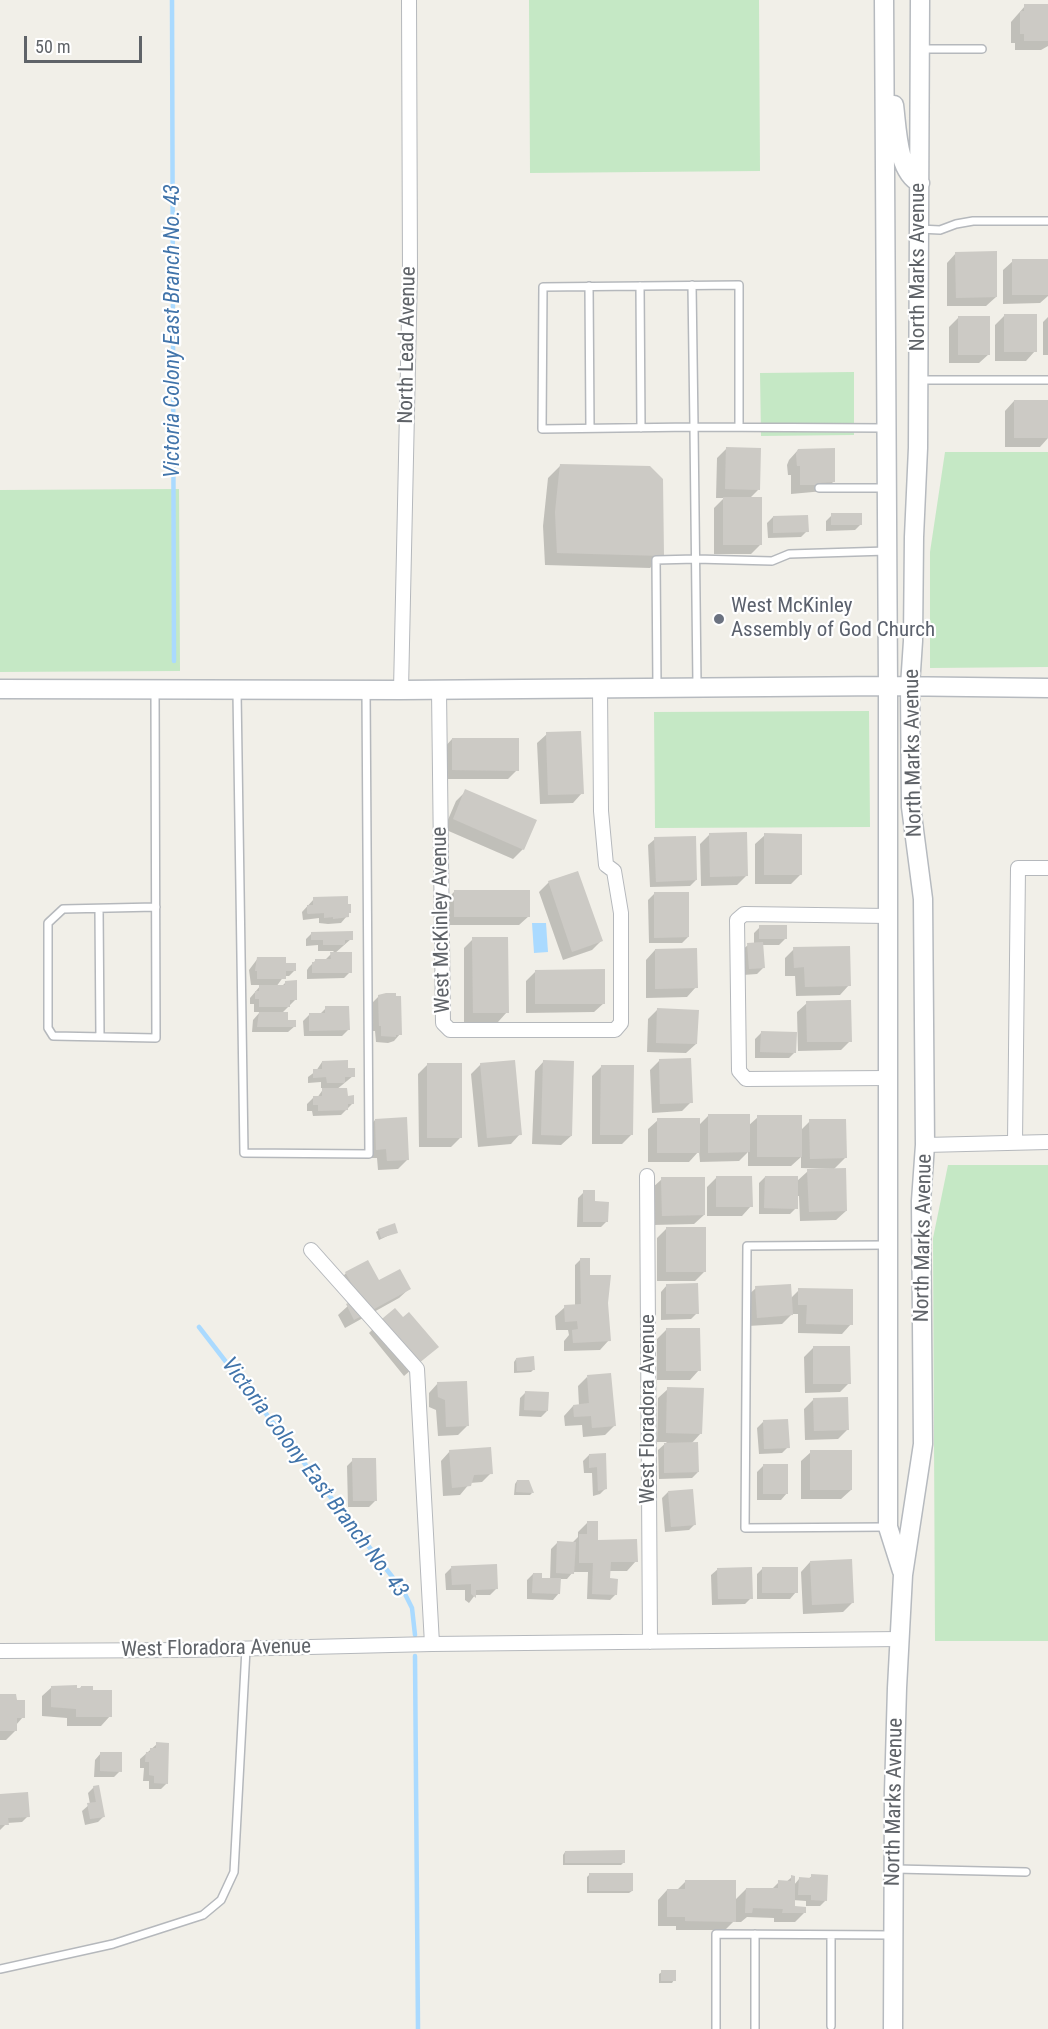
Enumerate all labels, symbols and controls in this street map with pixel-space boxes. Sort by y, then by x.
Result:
scale bar [27,24,146,62]
text: 50 m [35,36,70,57]
street label: North Marks Avenue [906,183,932,351]
water label: Victoria Colony East Branch No. 43 [160,184,186,478]
street label: North Lead Avenue [394,266,422,424]
place label: West McKinley Assembly of God Church [731,594,935,644]
marker: West McKinley Assembly of God Church [712,612,726,626]
street label: North Marks Avenue [900,669,928,837]
street label: West McKinley Avenue [428,826,456,1014]
street label: North Marks Avenue [910,1154,938,1322]
street label: West Floradora Avenue [636,1314,662,1504]
water label: Victoria Colony East Branch No. 43 [215,1353,413,1603]
street label: West Floradora Avenue [121,1635,311,1663]
street label: North Marks Avenue [881,1718,909,1886]

